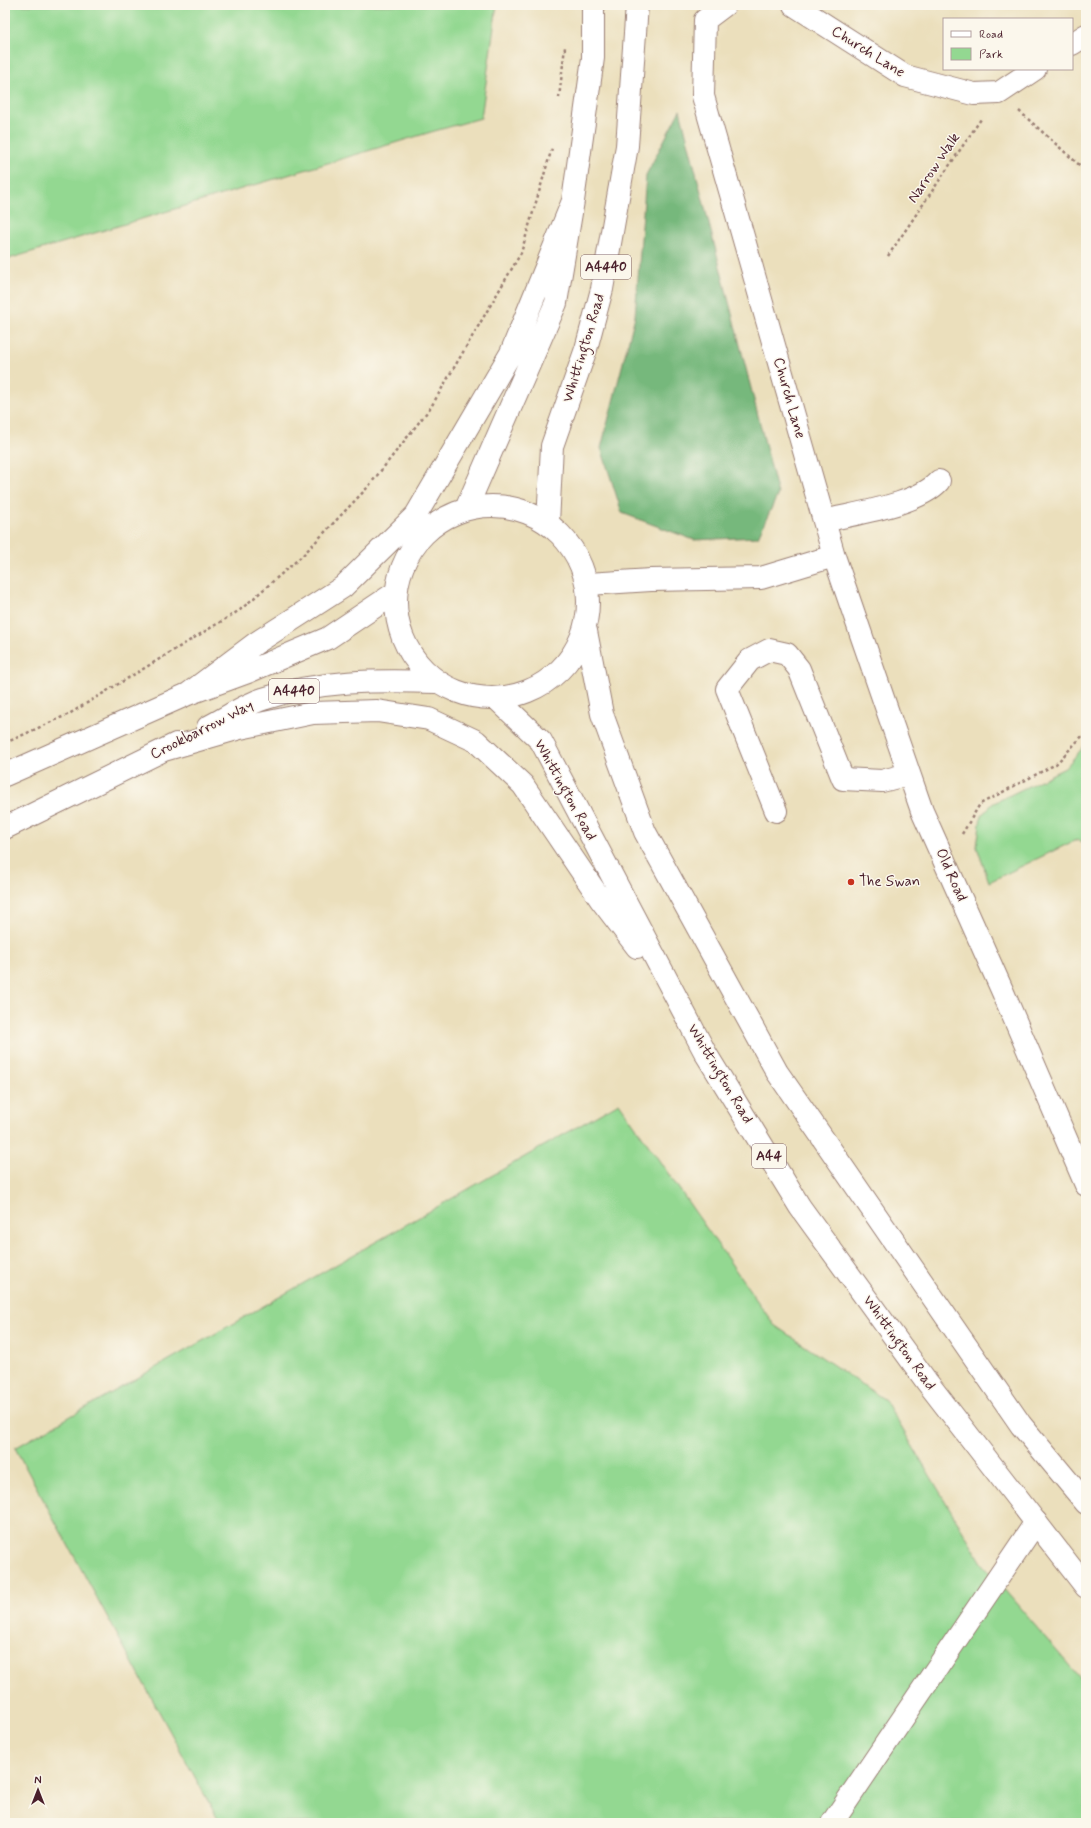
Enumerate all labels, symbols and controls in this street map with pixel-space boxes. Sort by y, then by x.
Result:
legend [943,18,1073,70]
street label: Church Lane [827,21,909,83]
text: Road [979,27,1003,43]
text: Park [979,47,1003,63]
street label: Narrow Walk [903,128,965,207]
road number: A4440 [581,255,631,279]
street label: Whittington Road [558,291,611,405]
street label: Church Lane [768,355,810,441]
road number: A4440 [269,679,319,703]
street label: Crookbarrow Way [147,695,257,765]
street label: Whittington Road [528,736,601,845]
street label: Old Road [930,845,972,905]
place label: The Swan [859,872,920,892]
marker: The Swan [846,877,856,887]
street label: Whittington Road [682,1021,758,1128]
road number: A44 [752,1144,786,1168]
street label: Whittington Road [857,1292,940,1395]
north arrow [18,1770,58,1810]
text: N [34,1774,42,1788]

